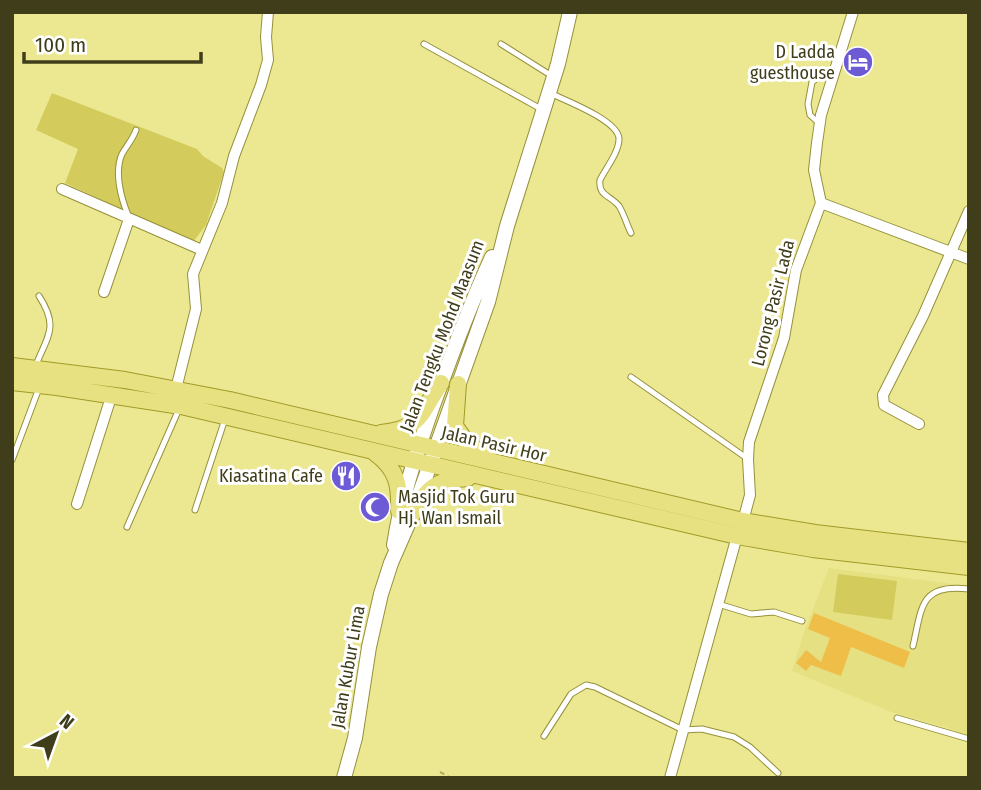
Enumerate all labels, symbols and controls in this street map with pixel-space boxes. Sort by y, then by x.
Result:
scale bar [24,21,201,65]
text: 100 m [35,32,86,58]
place label: D Ladda guesthouse [750,41,835,84]
hotel icon: D Ladda guesthouse [841,45,875,79]
street label: Jalan Tengku Mohd Maasum [395,237,489,435]
street label: Lorong Pasir Lada [747,237,799,368]
street label: Jalan Pasir Hor [439,421,549,467]
restaurant icon: Kiasatina Cafe [329,459,363,493]
place label: Kiasatina Cafe [219,465,323,487]
place label: Masjid Tok Guru Hj. Wan Ismail [398,486,515,529]
mosque icon: Masjid Tok Guru Hj. Wan Ismail [358,490,392,524]
street label: Jalan Kubur Lima [326,604,370,730]
north arrow [21,699,91,769]
text: N [55,709,79,734]

